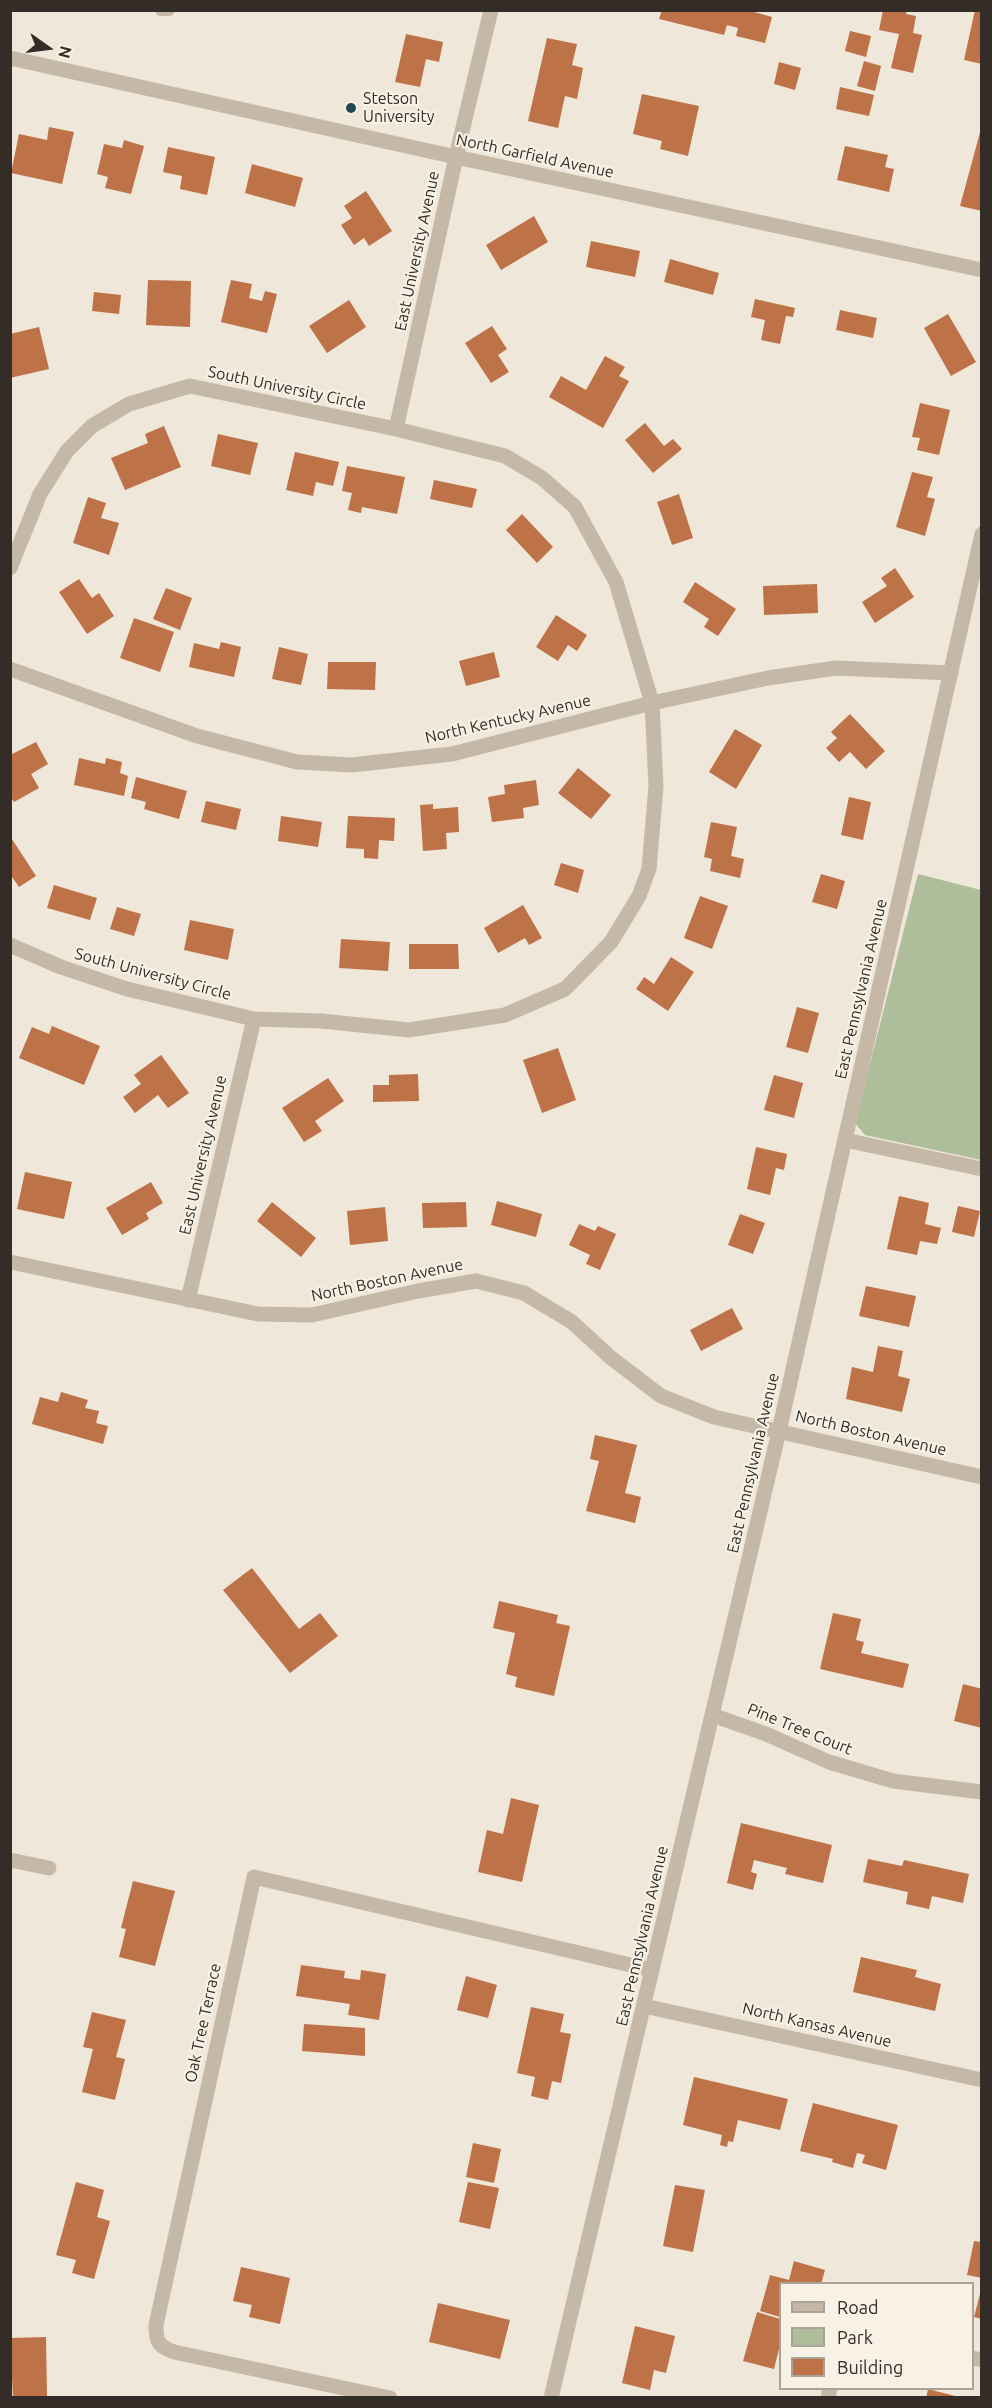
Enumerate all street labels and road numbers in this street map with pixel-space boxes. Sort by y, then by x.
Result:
street label: North Garfield Avenue [454,130,616,182]
street label: East University Avenue [391,169,443,333]
street label: South University Circle [206,362,368,414]
street label: North Kentucky Avenue [423,691,593,747]
street label: East Pennsylvania Avenue [831,897,891,1081]
street label: South University Circle [73,944,233,1004]
street label: East University Avenue [175,1073,231,1237]
street label: North Boston Avenue [309,1255,465,1305]
street label: East Pennsylvania Avenue [723,1371,783,1555]
street label: North Boston Avenue [793,1406,949,1460]
street label: Pine Tree Court [745,1699,855,1759]
street label: East Pennsylvania Avenue [612,1844,672,2028]
street label: Oak Tree Terrace [181,1962,225,2084]
street label: North Kansas Avenue [740,1998,894,2052]

